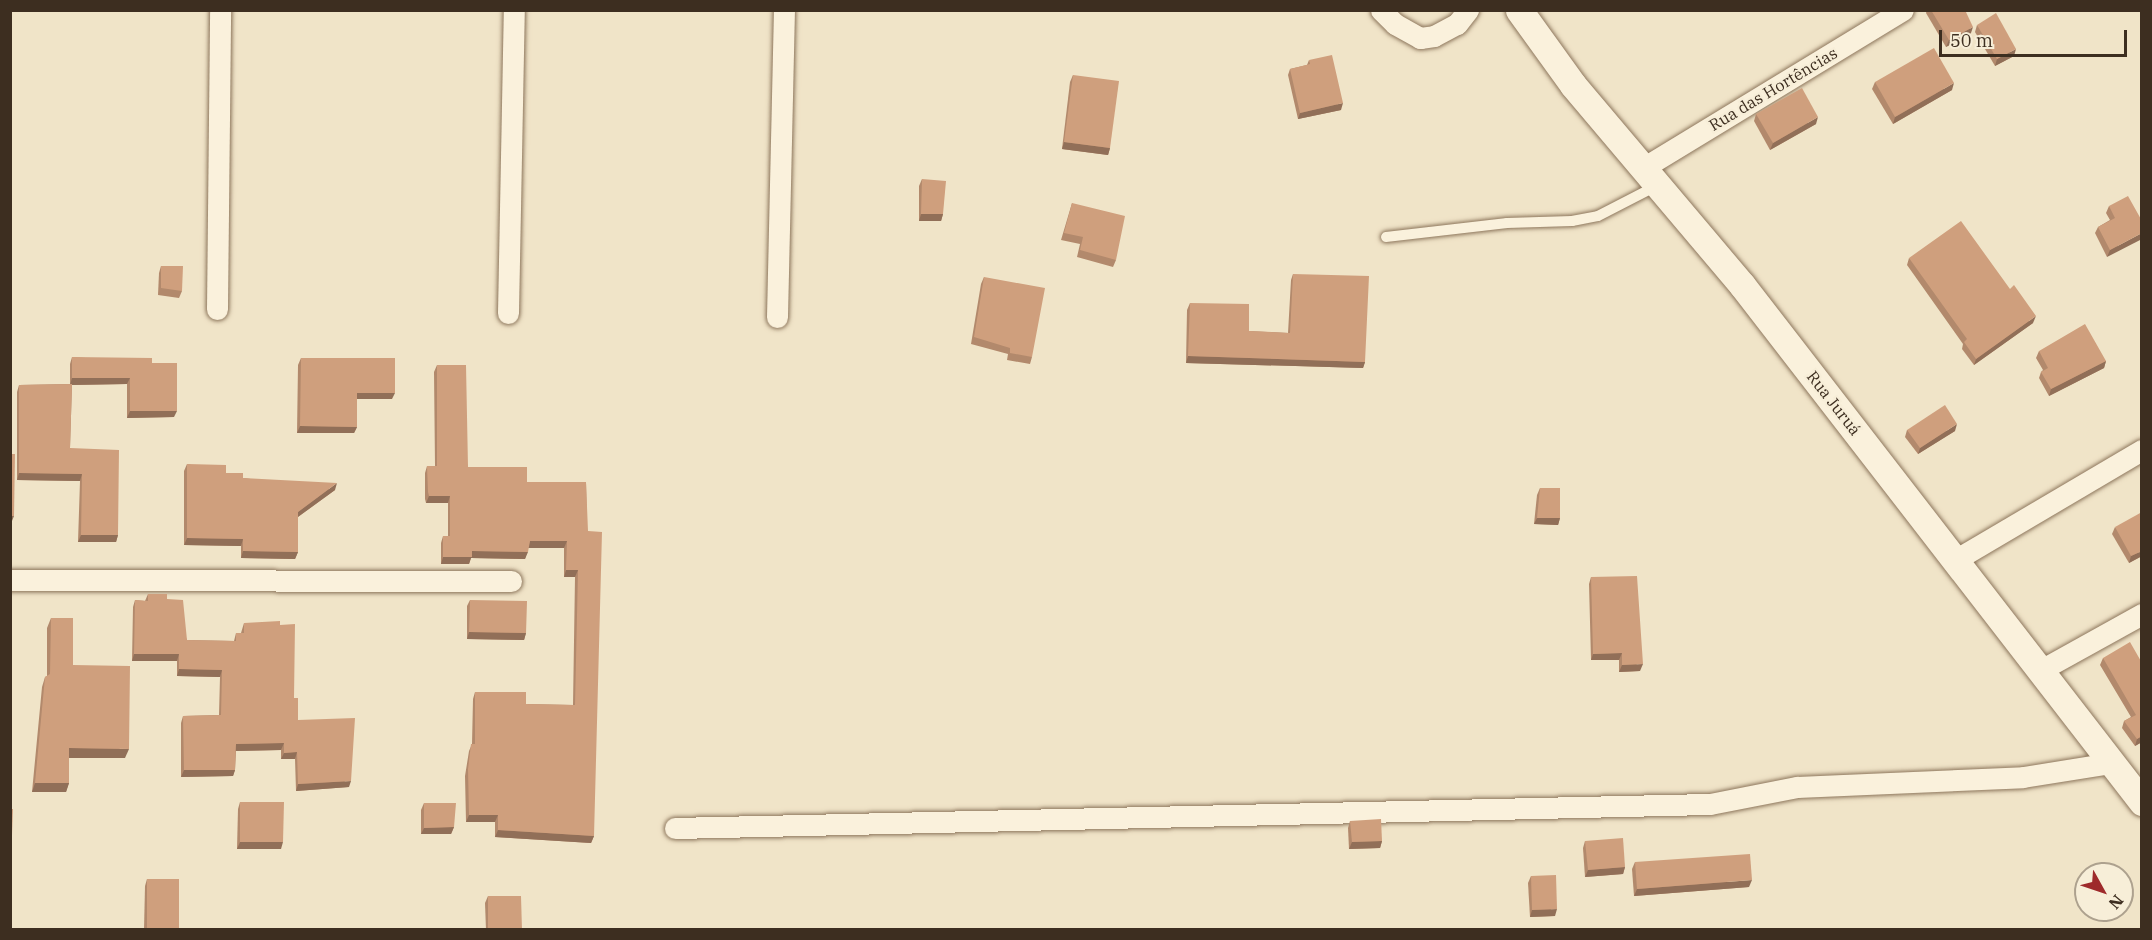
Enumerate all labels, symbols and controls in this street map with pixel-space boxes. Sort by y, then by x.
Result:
scale bar [1942,18,2130,56]
text: 50 m [1950,29,1993,52]
street label: Rua das Hortências [1705,43,1841,135]
street label: Rua Juruá [1803,367,1865,439]
north arrow [2074,862,2134,922]
text: N [2105,891,2128,914]

